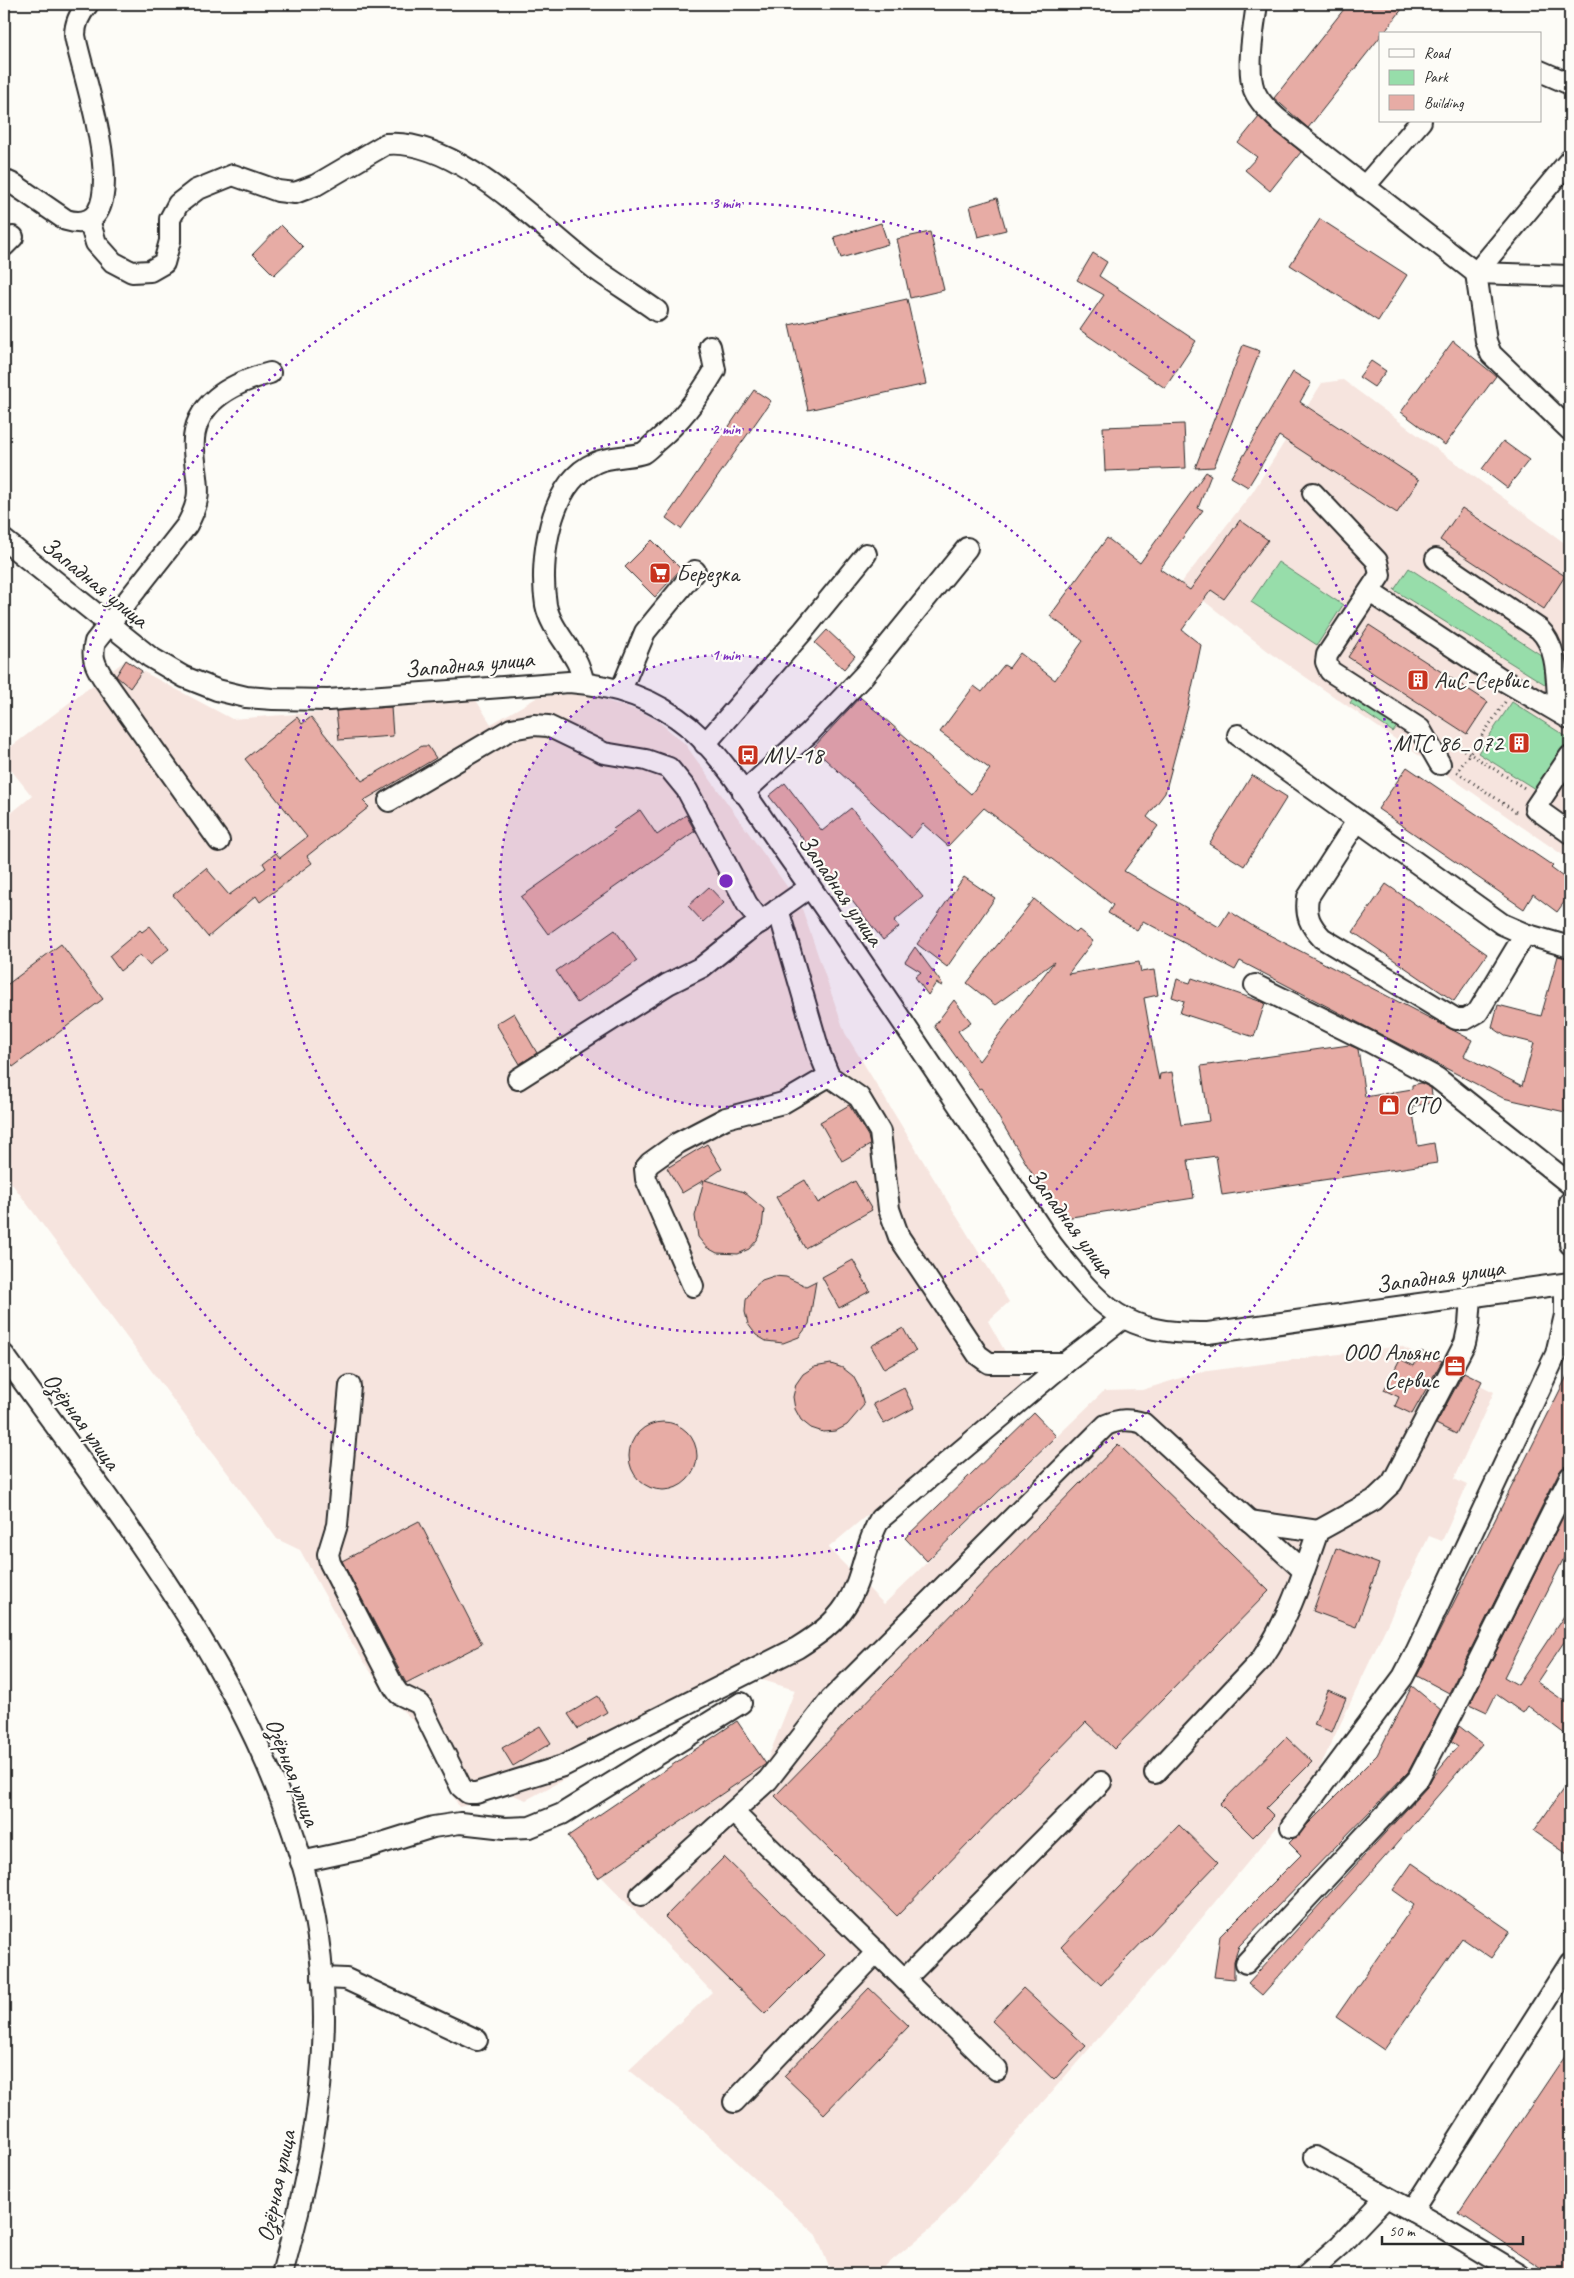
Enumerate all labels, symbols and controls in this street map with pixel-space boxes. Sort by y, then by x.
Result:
legend [1379,32,1542,122]
text: Road [1424,44,1451,63]
text: Park [1424,68,1449,87]
text: Building [1424,94,1464,113]
text: 3 min [712,194,741,213]
text: 2 min [712,420,741,439]
street label: Западная улица [35,530,156,635]
place label: Березка [676,558,741,588]
supermarket icon: Березка [648,561,672,585]
street label: Западная улица [403,643,536,685]
text: 1 min [712,646,741,665]
place label: АиС-Сервис [1434,665,1530,695]
building icon: АиС-Сервис [1406,668,1430,692]
place label: МТС 86_072 [1393,728,1505,758]
building icon: МТС 86_072 [1507,731,1531,755]
place label: МУ-18 [764,740,825,770]
bus stop icon: МУ-18 [736,743,760,767]
street label: Западная улица [792,828,891,953]
centre of rings [717,872,735,890]
place label: СТО [1405,1090,1443,1120]
shop icon: СТО [1377,1093,1401,1117]
street label: Западная улица [1020,1161,1123,1284]
street label: Западная улица [1374,1252,1508,1300]
place label: ООО Альянс Сервис [1343,1337,1440,1395]
office icon: ООО Альянс Сервис [1443,1354,1467,1378]
street label: Озёрная улица [36,1366,128,1477]
street label: Озёрная улица [258,1714,328,1832]
street label: Озёрная улица [250,2126,304,2245]
scale bar [1382,2213,1523,2245]
text: 50 m [1389,2222,1416,2241]

